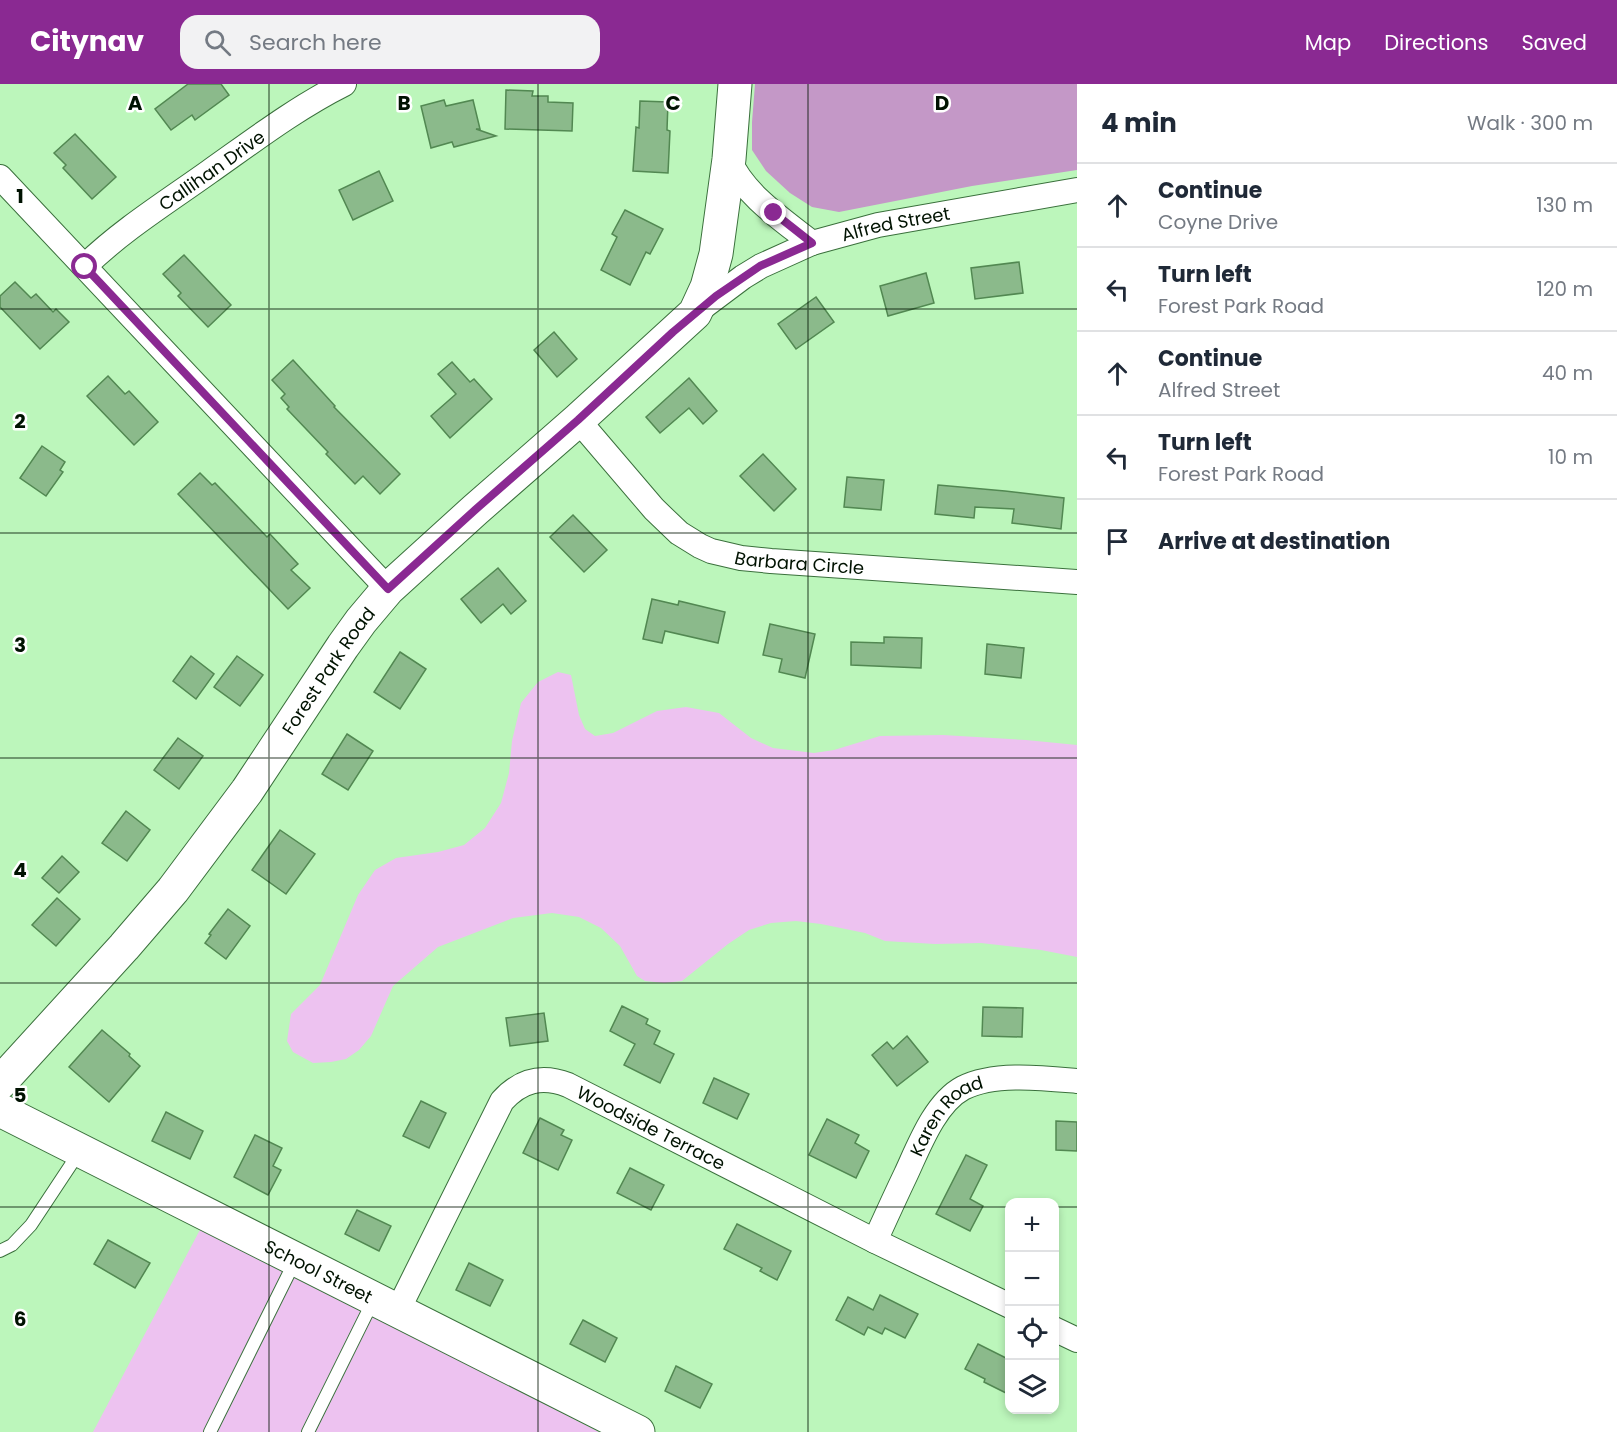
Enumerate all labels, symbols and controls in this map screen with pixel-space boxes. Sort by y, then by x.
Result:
search box [180,15,600,69]
text: Citynav [30,22,144,61]
icon: search [201,26,234,59]
text: Search here [249,27,382,58]
text: Map [1305,28,1351,57]
text: Directions [1384,28,1488,57]
text: Saved [1521,28,1587,57]
text: A [128,89,143,117]
text: B [397,89,411,117]
text: C [665,89,681,117]
text: D [935,89,949,117]
text: 4 min [1101,105,1177,141]
text: Walk · 300 m [1467,109,1593,137]
street label: Callihan Drive [153,124,270,216]
text: Continue [1158,175,1262,206]
text: 1 [16,182,24,210]
icon: ahead [1101,189,1134,222]
text: 130 m [1536,191,1593,219]
route end [760,199,786,225]
street label: Alfred Street [839,200,952,247]
text: Coyne Drive [1158,208,1278,236]
route start [71,253,97,279]
text: Turn left [1158,259,1252,290]
icon: left [1101,273,1134,306]
text: 120 m [1537,275,1593,303]
text: Forest Park Road [1158,292,1324,320]
text: Continue [1158,343,1262,374]
icon: ahead [1101,357,1134,390]
text: 40 m [1542,359,1593,387]
text: Alfred Street [1158,376,1280,404]
text: 2 [14,407,26,435]
text: Turn left [1158,427,1252,458]
icon: left [1101,441,1134,474]
text: 10 m [1548,443,1593,471]
text: Forest Park Road [1158,460,1324,488]
icon: arrive [1101,525,1134,558]
text: Arrive at destination [1158,526,1390,557]
street label: Barbara Circle [732,544,865,580]
street label: Forest Park Road [275,601,380,739]
text: 3 [14,631,26,659]
text: 4 [13,856,27,884]
street label: Karen Road [903,1069,986,1160]
street label: Woodside Terrace [573,1079,730,1176]
text: 5 [14,1081,27,1109]
map controls [1005,1198,1059,1414]
button: + [1005,1198,1059,1252]
street label: School Street [260,1233,377,1309]
button: − [1005,1252,1059,1306]
text: 6 [14,1305,26,1333]
button: locate [1005,1306,1059,1360]
button: layers [1005,1360,1059,1414]

